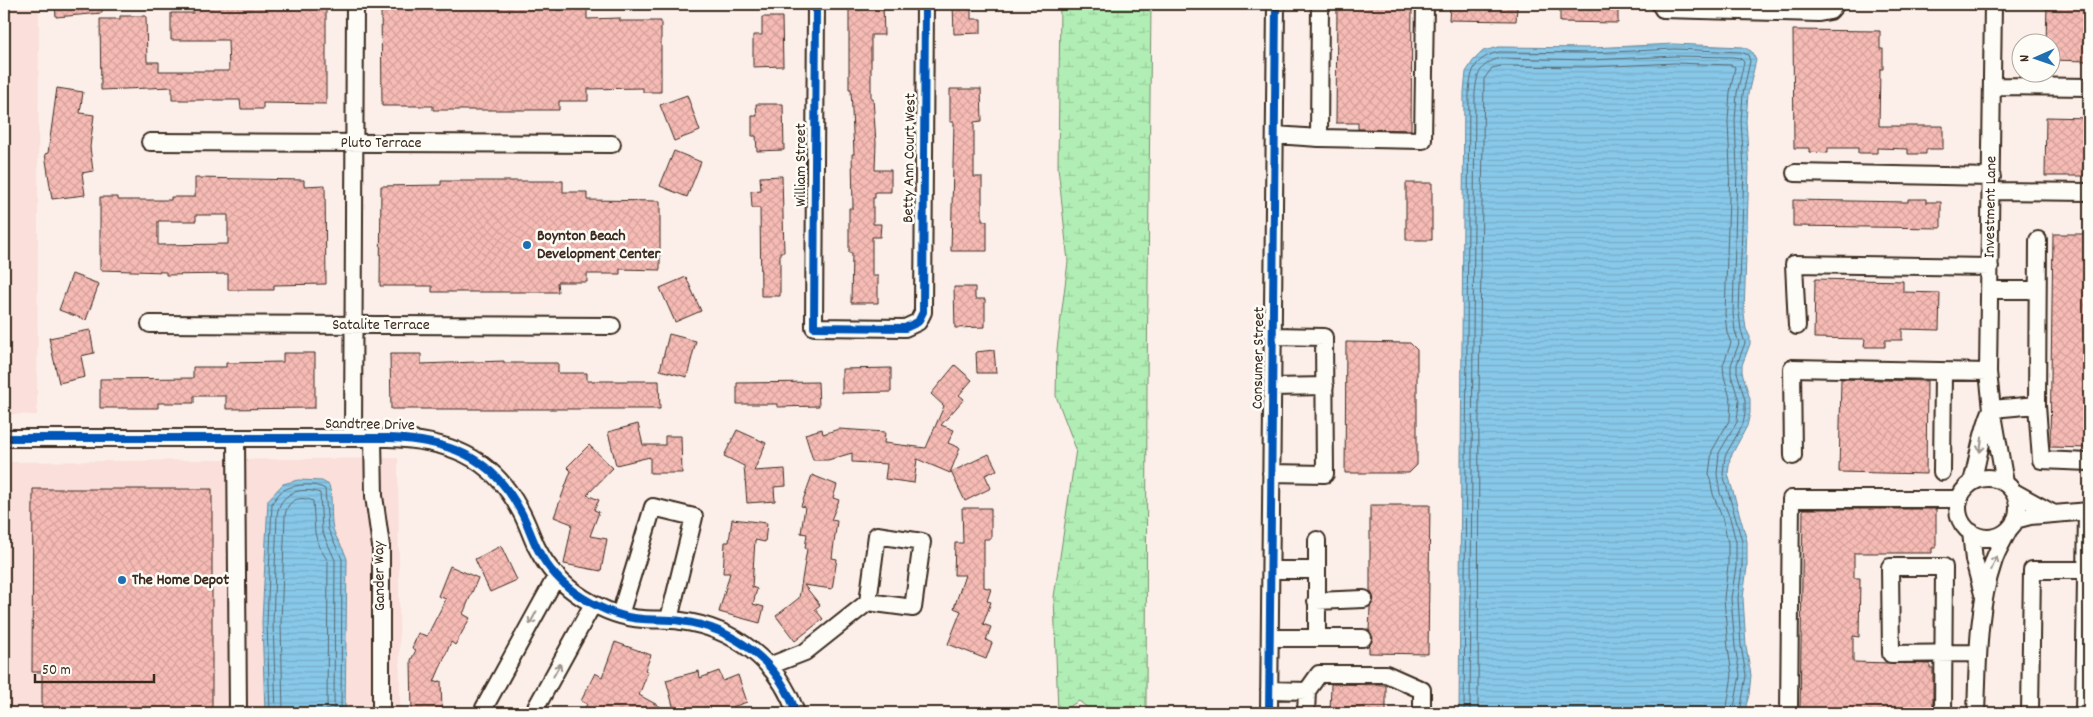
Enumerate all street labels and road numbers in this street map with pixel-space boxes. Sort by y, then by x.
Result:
street label: Betty Ann Court West [897,93,923,223]
street label: William Street [790,123,813,207]
street label: Pluto Terrace [341,132,421,155]
street label: Investment Lane [1979,156,2003,258]
street label: Consumer Street [1247,306,1271,409]
street label: Satalite Terrace [332,314,430,337]
street label: Sandtree Drive [325,413,415,437]
street label: Gander Way [368,540,392,611]

